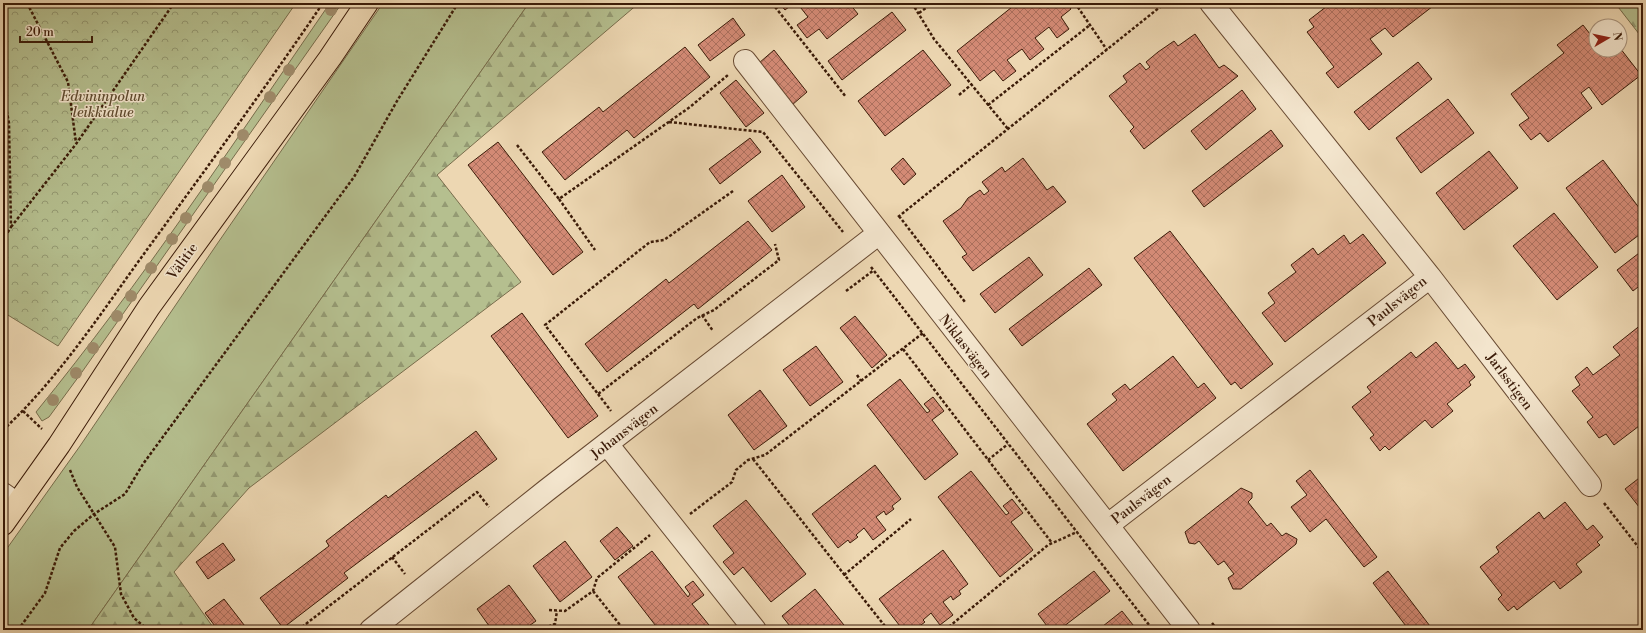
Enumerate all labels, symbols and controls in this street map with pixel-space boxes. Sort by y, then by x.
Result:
scale bar [20,18,92,44]
north arrow [1588,18,1628,58]
text: 20 m [26,25,54,40]
text: N [1609,31,1625,42]
park label: Edvininpolun leikkialue [60,88,145,122]
street label: Välitie [163,240,202,284]
street label: Paulsvägen [1364,272,1431,331]
street label: Niklasvägen [935,311,996,383]
street label: Jarlsstigen [1481,348,1537,414]
street label: Johansvägen [587,400,662,464]
street label: Paulsvägen [1108,470,1176,529]

